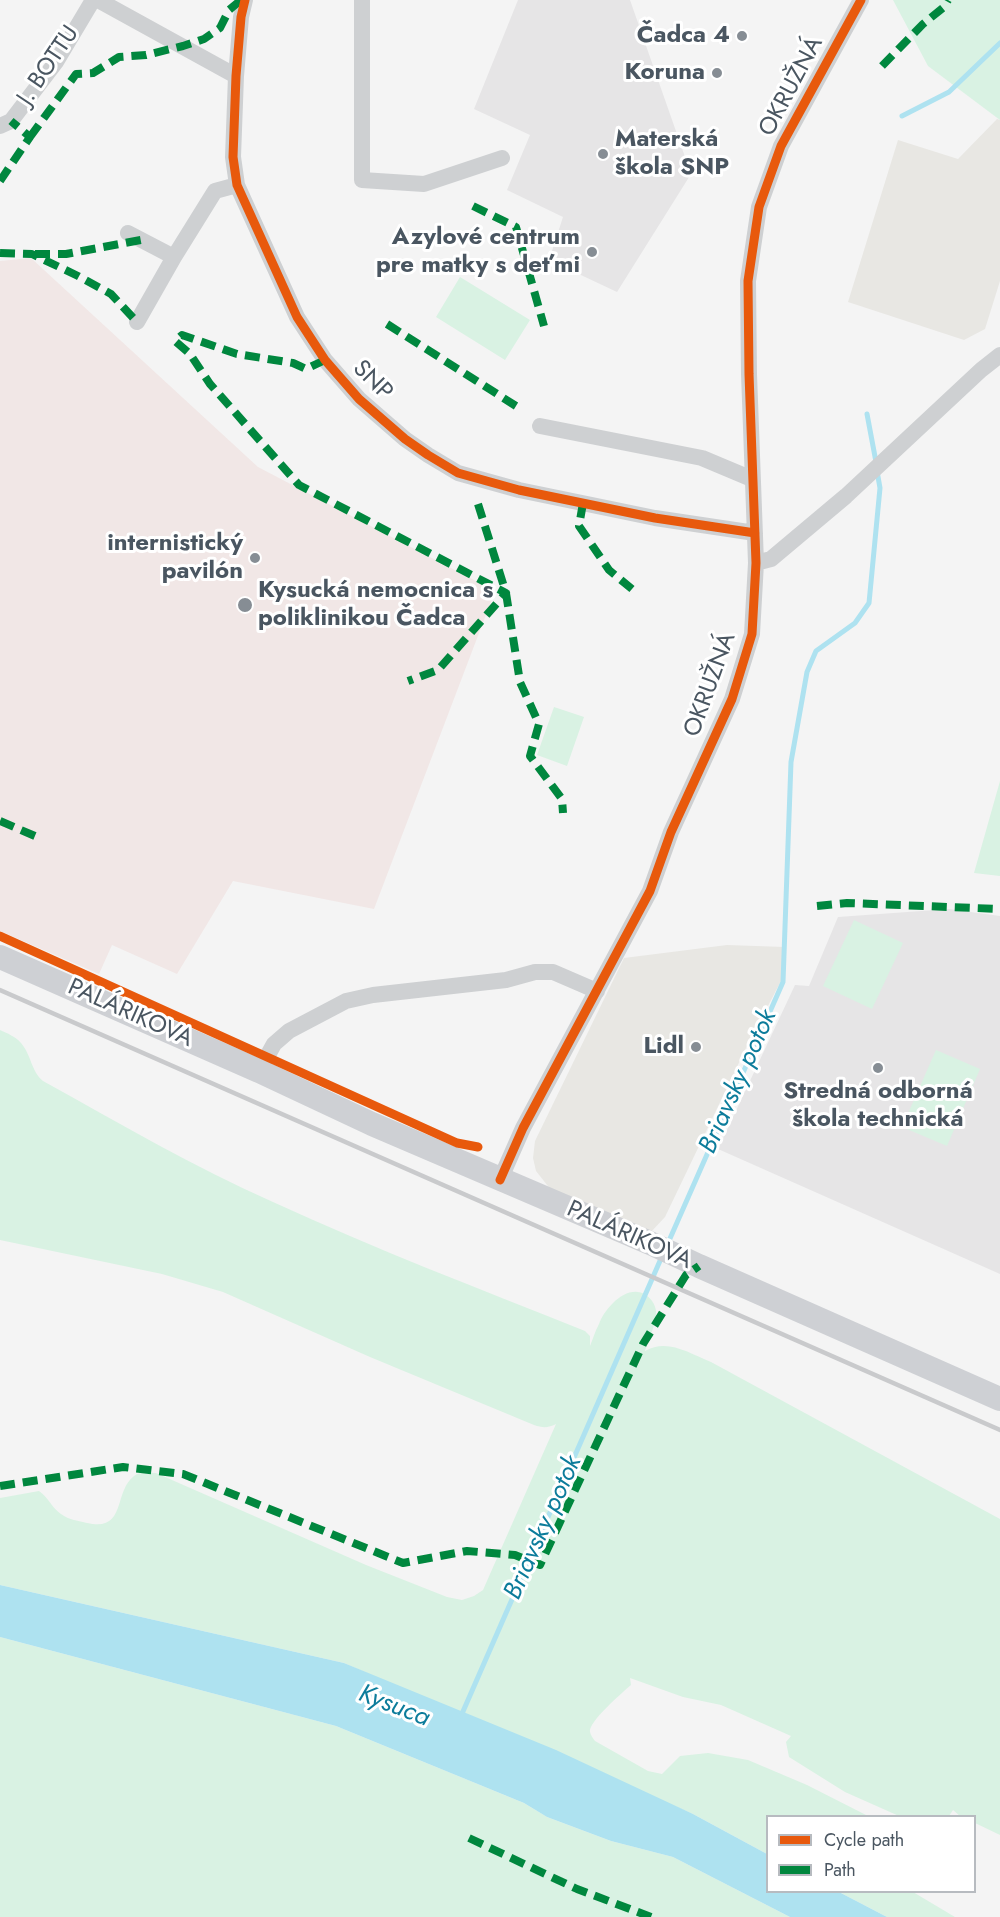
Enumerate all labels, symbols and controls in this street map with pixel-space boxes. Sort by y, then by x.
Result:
street label: J. BOTTU [12,21,86,111]
place label: Čadca 4 [637,22,730,50]
marker: Čadca 4 [735,29,749,43]
street label: OKRUŽNÁ [754,32,830,142]
place label: Koruna [624,59,705,87]
marker: Koruna [710,66,724,80]
place label: Materská škola SNP [615,126,729,182]
marker: Materská škola SNP [596,147,610,161]
place label: Azylové centrum pre matky s deťmi [376,224,580,280]
marker: Azylové centrum pre matky s deťmi [585,245,599,259]
street label: SNP [346,355,398,407]
place label: internistický pavilón [107,530,243,586]
marker: internistický pavilón [248,551,262,565]
place label: Kysucká nemocnica s poliklinikou Čadca [258,577,493,633]
marker: Kysucká nemocnica s poliklinikou Čadca [236,596,254,614]
street label: OKRUŽNÁ [679,629,743,741]
street label: PALÁRIKOVA [63,974,197,1054]
water label: Briavsky potok [693,1005,785,1159]
place label: Lidl [643,1033,684,1061]
marker: Lidl [689,1040,703,1054]
marker: Stredná odborná škola technická [871,1061,885,1075]
place label: Stredná odborná škola technická [783,1078,973,1134]
street label: PALÁRIKOVA [562,1196,696,1276]
water label: Briavsky potok [498,1451,590,1605]
water label: Kysuca [354,1679,434,1735]
legend [766,1815,976,1893]
text: Cycle path [824,1827,904,1853]
text: Path [824,1857,856,1883]

